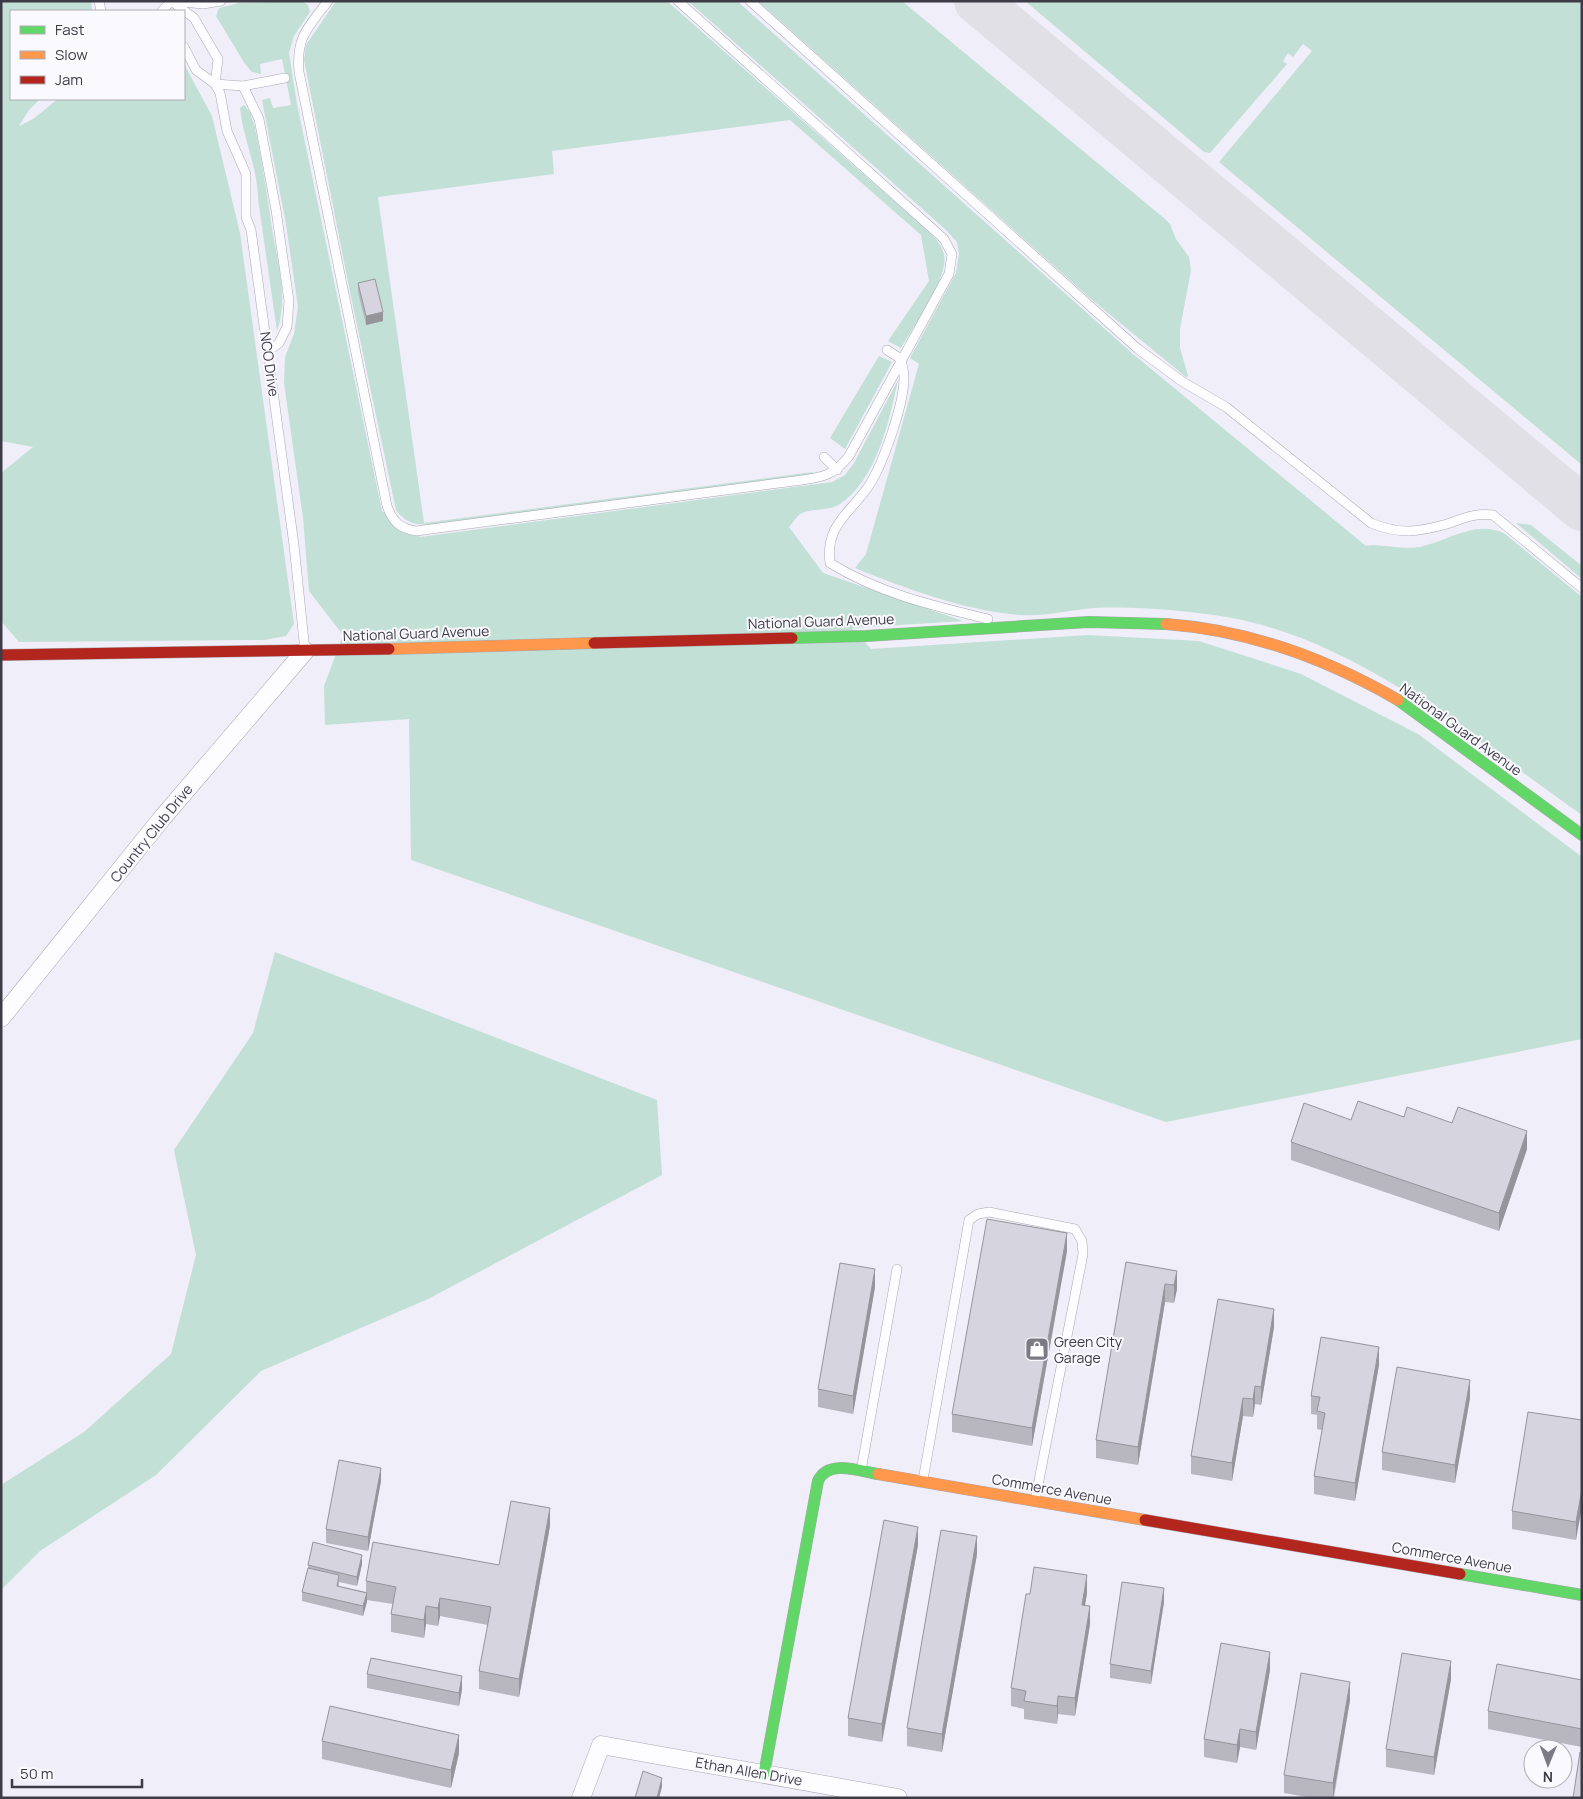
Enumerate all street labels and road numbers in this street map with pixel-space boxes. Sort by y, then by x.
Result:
street label: NCO Drive [256,330,284,398]
street label: National Guard Avenue [747,609,895,633]
street label: National Guard Avenue [342,621,490,645]
street label: National Guard Avenue [1396,678,1526,780]
street label: Country Club Drive [106,780,196,886]
street label: Commerce Avenue [991,1469,1113,1509]
street label: Commerce Avenue [1391,1537,1513,1577]
street label: Ethan Allen Drive [694,1752,804,1790]

